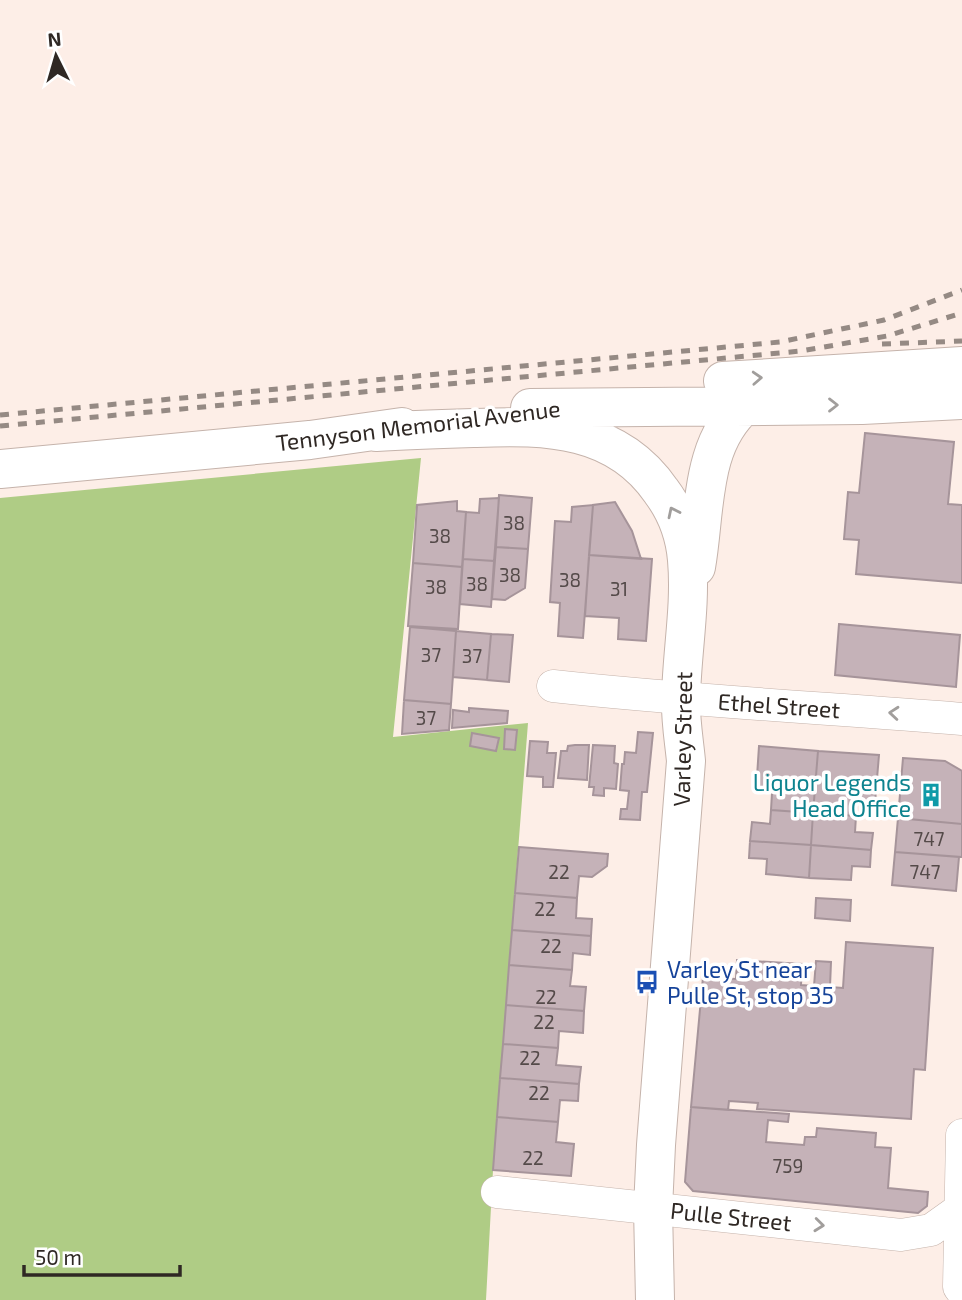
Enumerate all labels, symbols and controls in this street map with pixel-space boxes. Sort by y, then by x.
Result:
north arrow [21,21,91,91]
text: N [47,27,62,51]
one-way arrow [752,371,763,386]
street label: Tennyson Memorial Avenue [274,394,562,456]
one-way arrow [828,397,839,413]
one-way arrow [667,507,681,519]
house number: 38 [503,511,525,534]
house number: 38 [429,524,451,547]
house number: 38 [499,563,521,586]
house number: 38 [559,568,581,591]
house number: 38 [466,572,488,595]
house number: 38 [425,575,447,598]
house number: 31 [610,577,628,600]
house number: 37 [421,643,441,666]
house number: 37 [462,644,482,667]
street label: Varley Street [667,671,697,807]
street label: Ethel Street [717,687,841,723]
house number: 37 [416,706,436,729]
one-way arrow [888,706,899,721]
place label: Liquor Legends Head Office [753,768,911,822]
building icon: Liquor Legends Head Office [917,781,945,809]
house number: 747 [913,827,945,850]
house number: 22 [548,860,570,883]
house number: 747 [909,860,941,883]
house number: 22 [534,897,556,920]
house number: 22 [540,934,562,957]
place label: Varley St near Pulle St, stop 35 [667,955,834,1009]
bus stop icon: Varley St near Pulle St, stop 35 [633,968,661,996]
house number: 22 [535,985,557,1008]
house number: 22 [533,1010,555,1033]
house number: 22 [519,1046,541,1069]
house number: 22 [528,1081,550,1104]
house number: 22 [522,1146,544,1169]
house number: 759 [773,1154,803,1177]
street label: Pulle Street [669,1196,793,1236]
one-way arrow [813,1218,825,1233]
scale bar [24,1234,180,1278]
text: 50 m [35,1244,82,1269]

